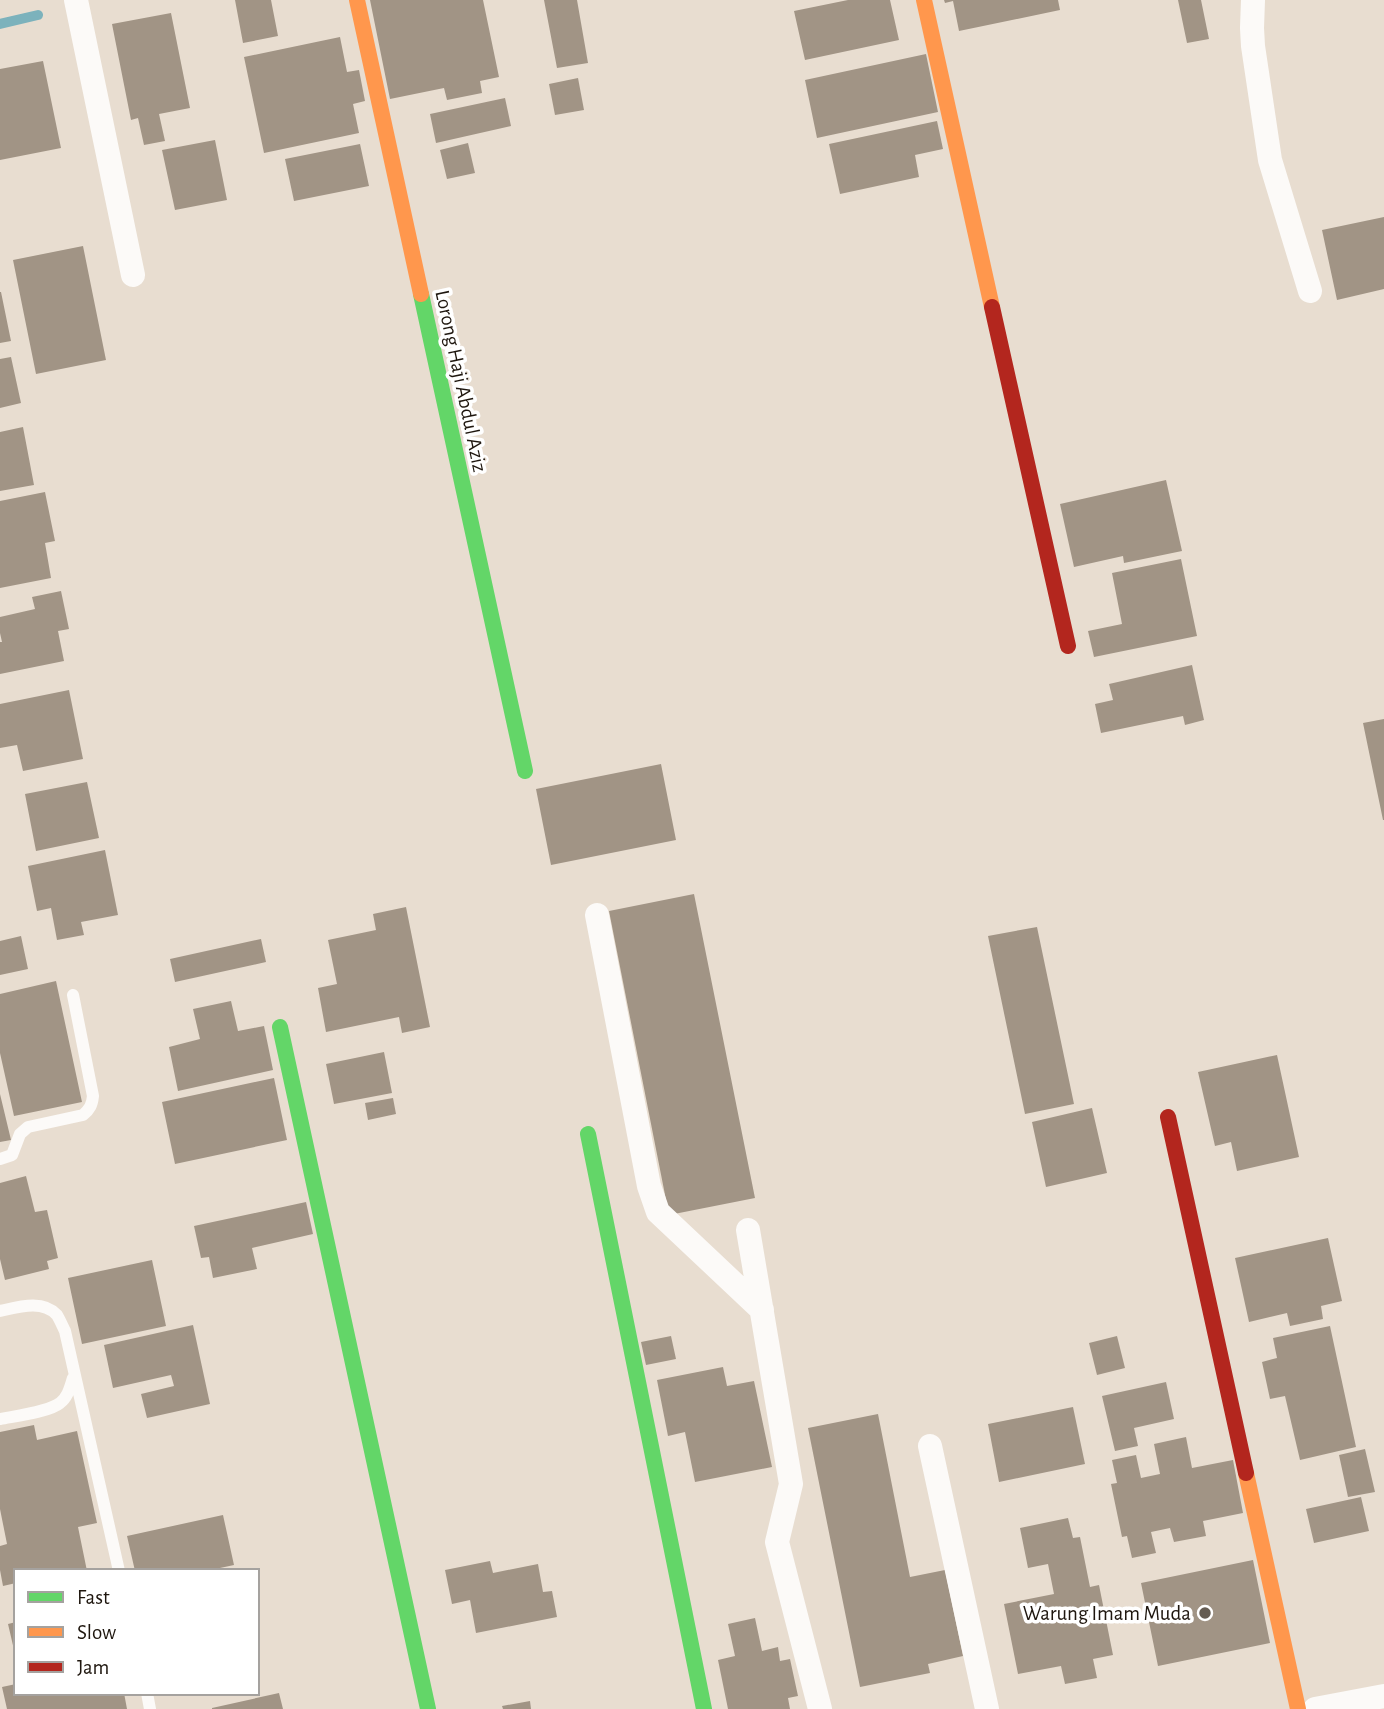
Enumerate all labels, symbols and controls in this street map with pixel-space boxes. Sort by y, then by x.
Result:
street label: Lorong Haji Abdul Aziz [431,288,491,474]
legend [14,1569,259,1695]
text: Fast [77,1587,110,1608]
place label: Warung Imam Muda [1023,1603,1191,1624]
marker: Warung Imam Muda [1197,1605,1213,1621]
text: Slow [77,1622,116,1643]
text: Jam [77,1657,109,1678]

